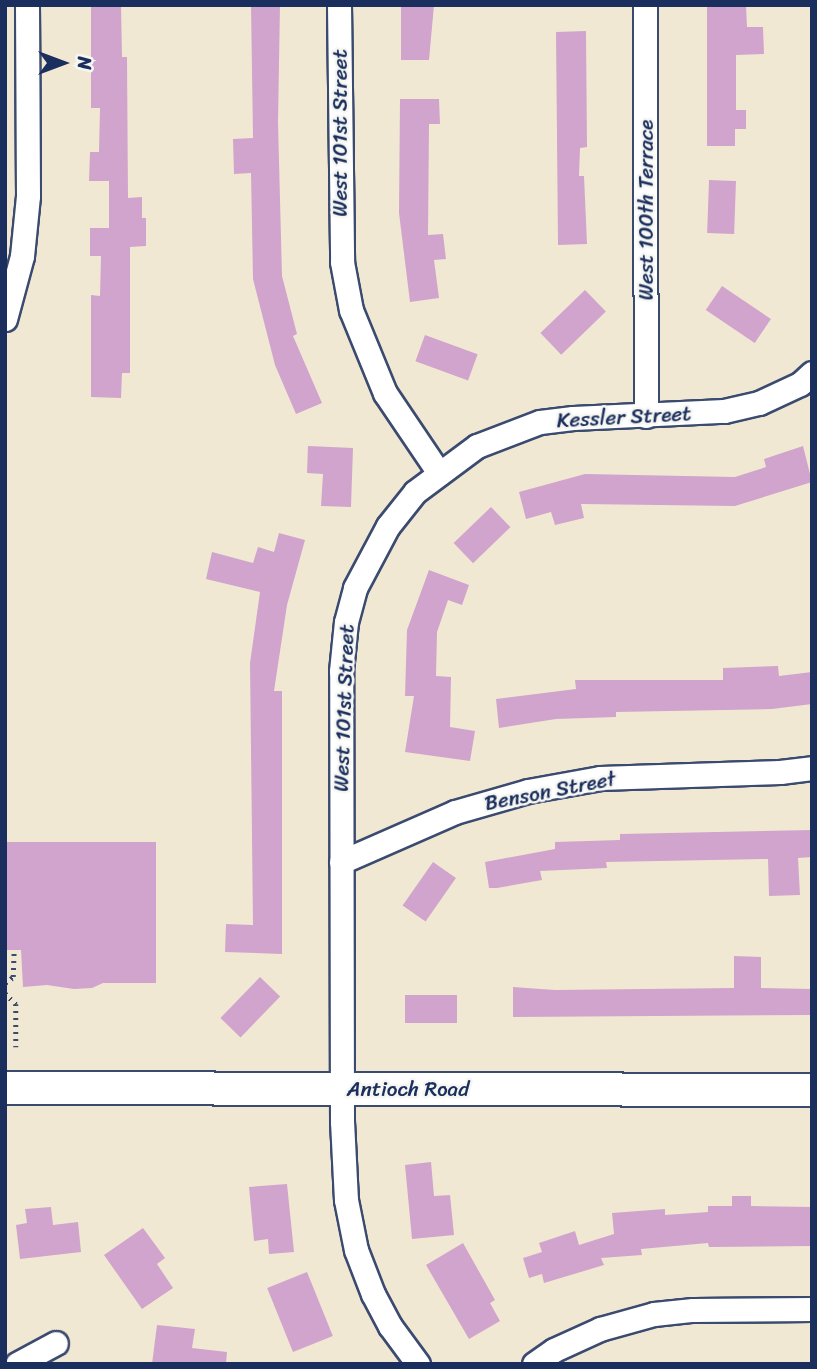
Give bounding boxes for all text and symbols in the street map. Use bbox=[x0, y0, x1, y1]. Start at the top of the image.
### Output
north arrow bbox=[28, 28, 98, 98]
street label: West 101st Street bbox=[327, 49, 353, 217]
text: N bbox=[68, 56, 101, 70]
street label: West 100th Terrace bbox=[633, 119, 659, 301]
street label: Kessler Street bbox=[556, 401, 692, 433]
street label: West 101st Street bbox=[328, 624, 360, 792]
street label: Benson Street bbox=[482, 766, 618, 816]
street label: Antioch Road bbox=[347, 1076, 469, 1102]

